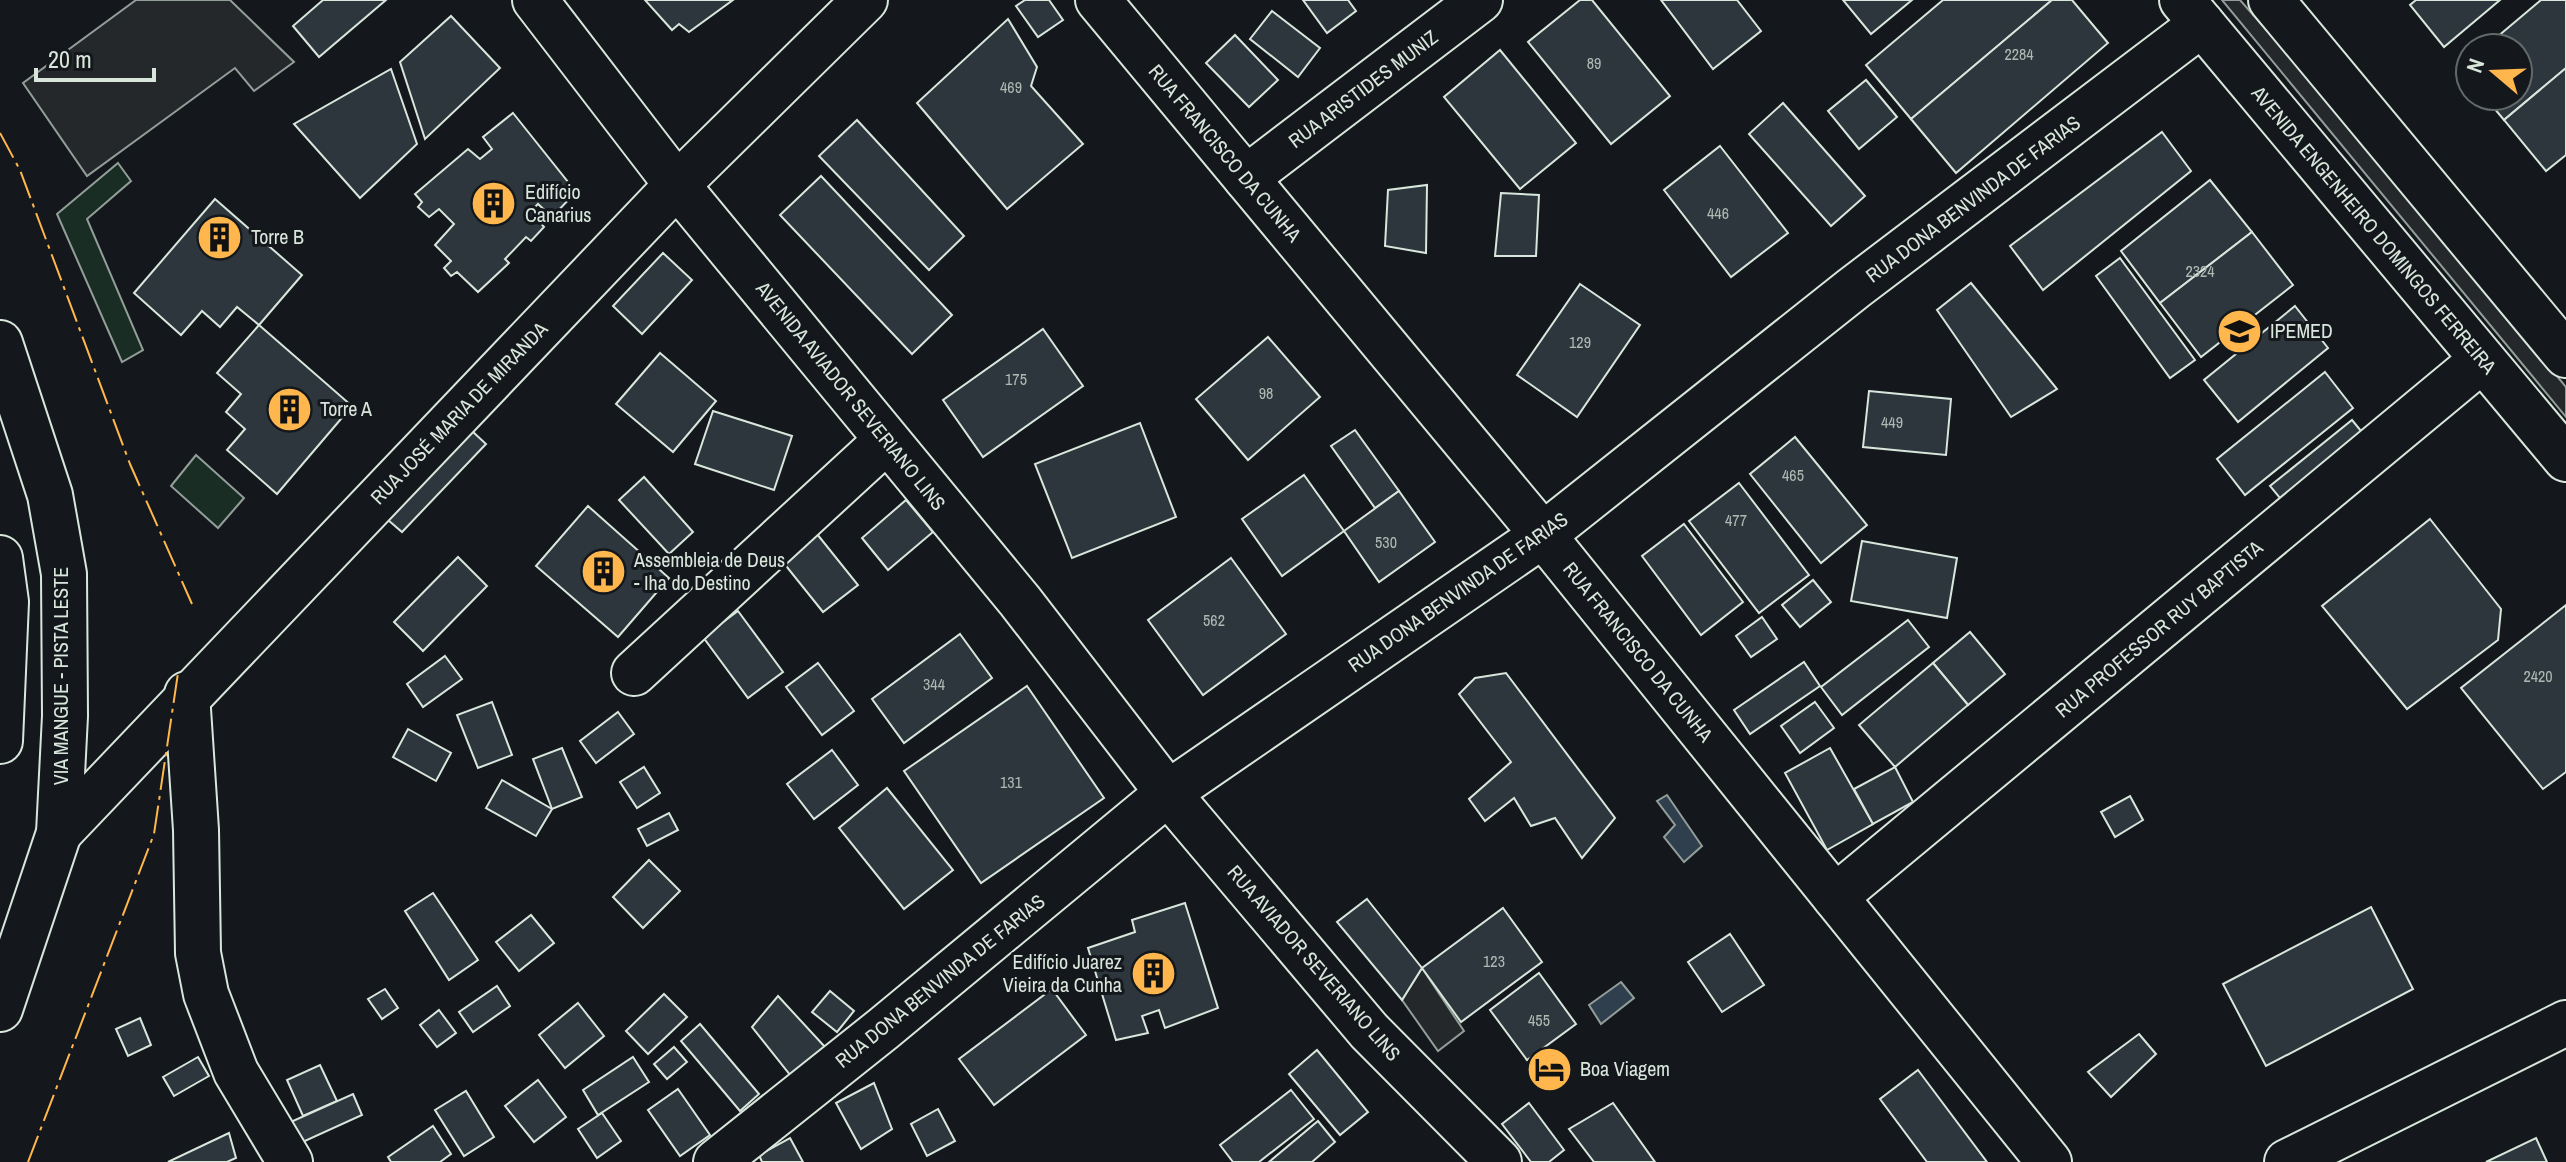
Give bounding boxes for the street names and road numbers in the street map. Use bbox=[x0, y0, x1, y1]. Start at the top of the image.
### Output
street label: RUA ARISTIDES MUNIZ bbox=[1283, 24, 1443, 154]
street label: RUA FRANCISCO DA CUNHA bbox=[1143, 58, 1308, 247]
street label: AVENIDA ENGENHEIRO DOMINGOS FERREIRA bbox=[2245, 79, 2503, 379]
street label: RUA DONA BENVINDA DE FARIAS bbox=[1860, 109, 2086, 288]
street label: AVENIDA AVIADOR SEVERIANO LINS bbox=[750, 275, 952, 516]
street label: RUA JOSÉ MARIA DE MIRANDA bbox=[364, 315, 553, 510]
street label: RUA DONA BENVINDA DE FARIAS bbox=[1342, 505, 1573, 678]
street label: RUA PROFESSOR RUY BAPTISTA bbox=[2049, 534, 2268, 723]
street label: RUA FRANCISCO DA CUNHA bbox=[1557, 556, 1719, 747]
street label: VIA MANGUE - PISTA LESTE bbox=[47, 567, 74, 785]
street label: RUA AVIADOR SEVERIANO LINS bbox=[1222, 859, 1407, 1066]
street label: RUA DONA BENVINDA DE FARIAS bbox=[829, 887, 1050, 1074]

